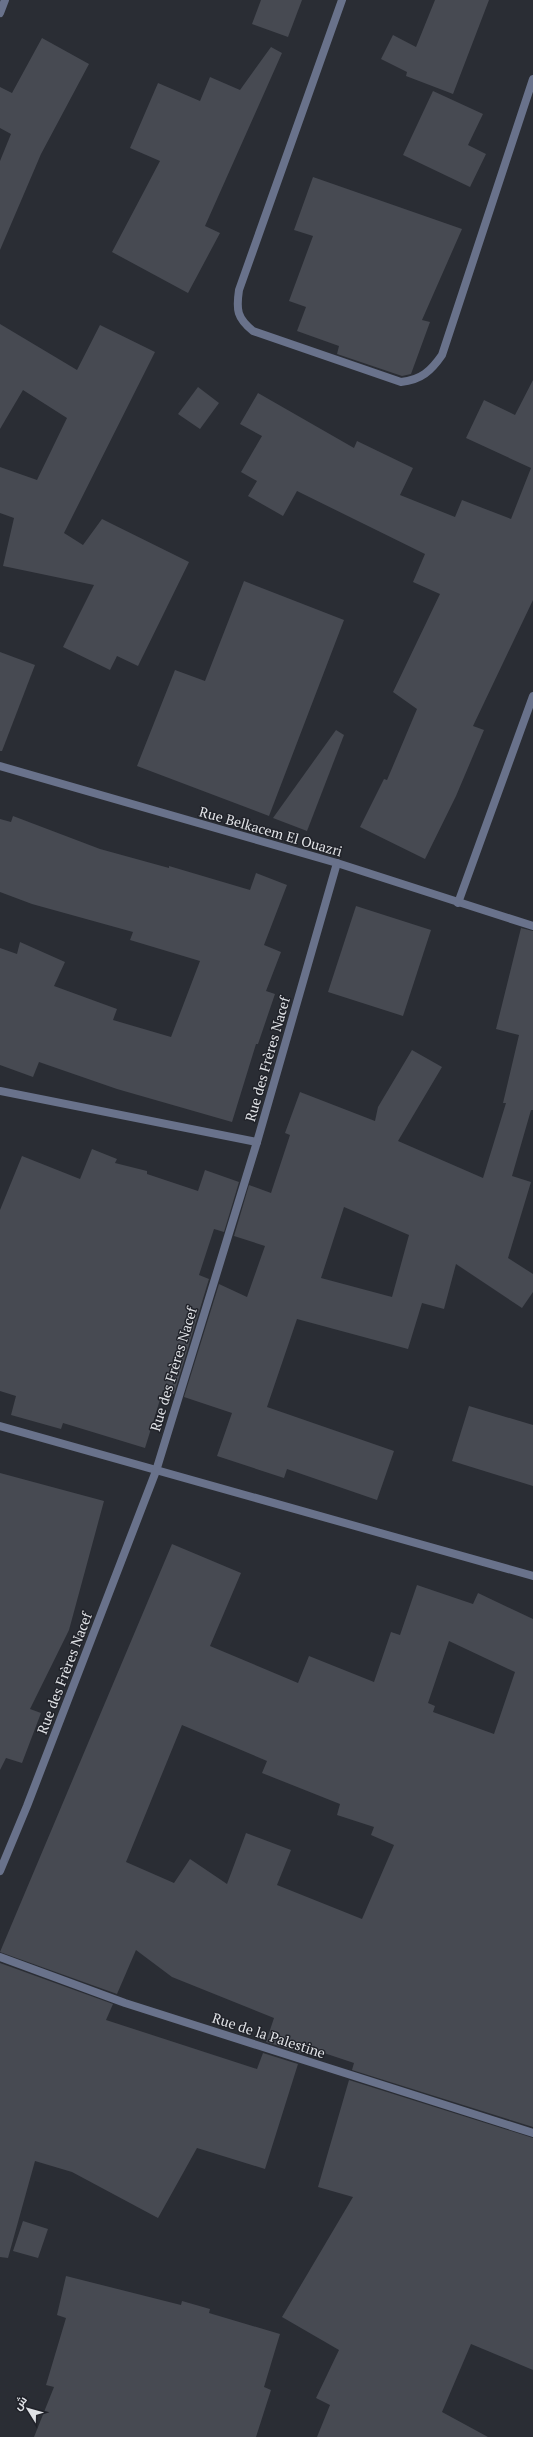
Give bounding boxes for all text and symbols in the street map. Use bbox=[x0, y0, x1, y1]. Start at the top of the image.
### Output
street label: Rue Belkacem El Ouazri bbox=[197, 801, 345, 861]
street label: Rue des Frères Nacef bbox=[240, 993, 294, 1124]
street label: Rue des Frères Nacef bbox=[145, 1303, 201, 1433]
street label: Rue des Frères Nacef bbox=[32, 1608, 96, 1737]
street label: Rue de la Palestine bbox=[210, 2008, 328, 2062]
north arrow bbox=[8, 2389, 48, 2429]
text: ش bbox=[10, 2393, 30, 2413]

